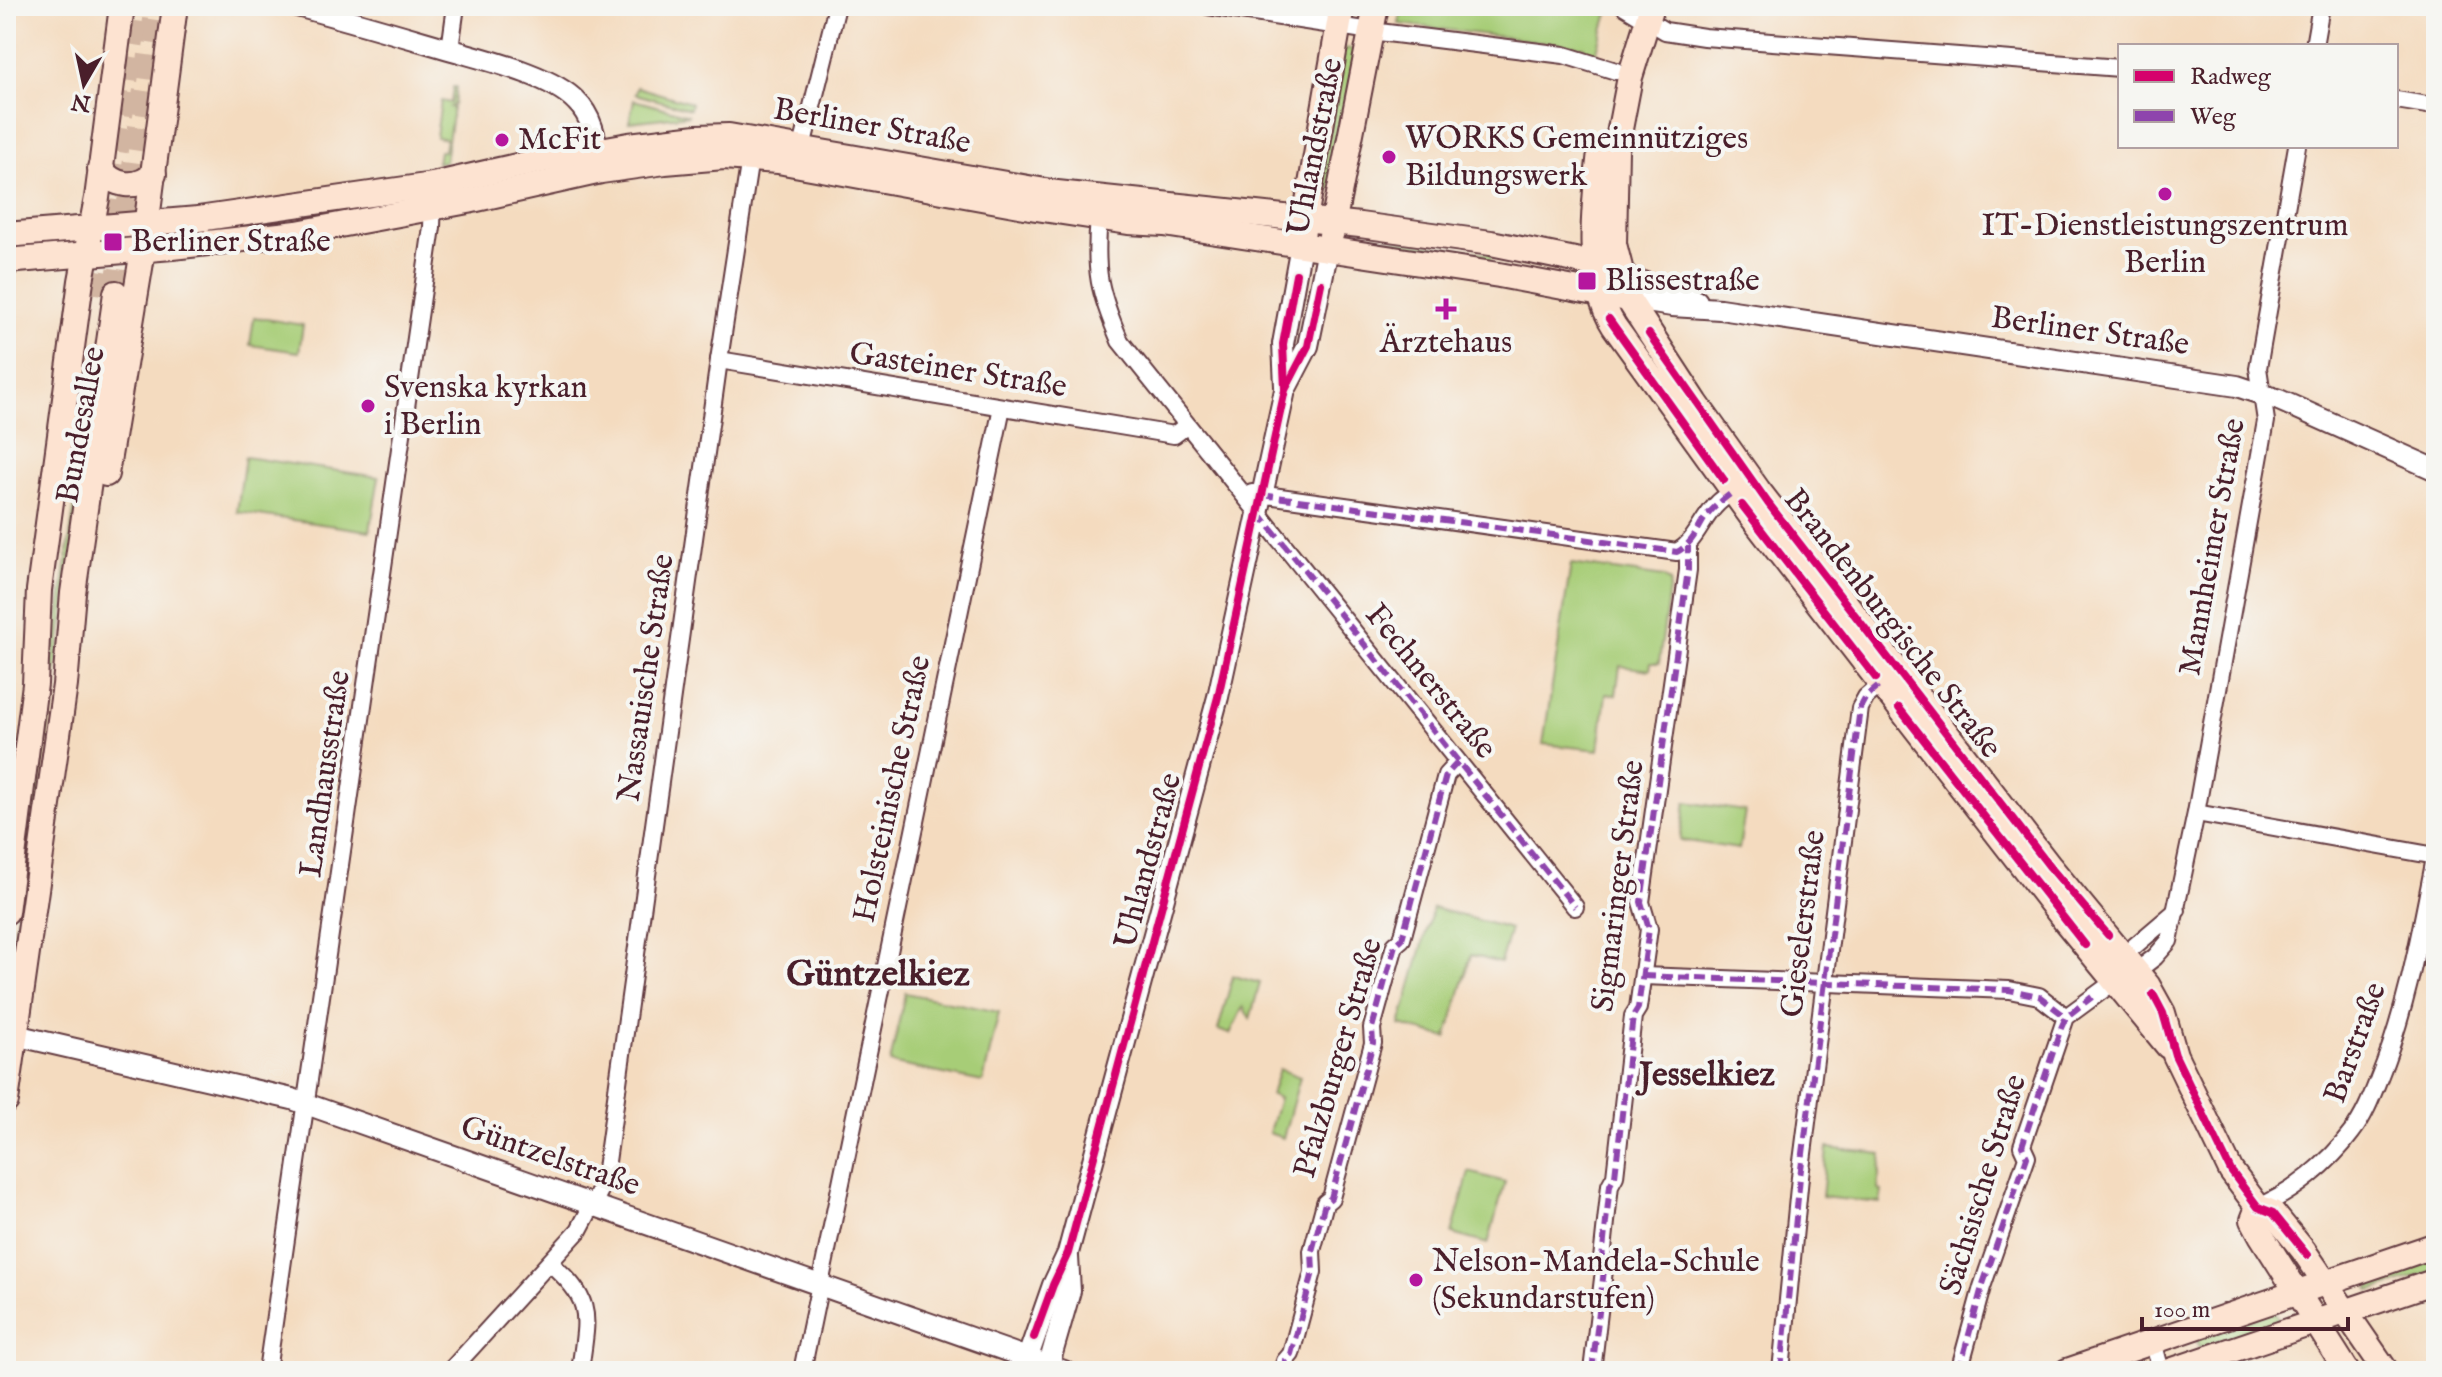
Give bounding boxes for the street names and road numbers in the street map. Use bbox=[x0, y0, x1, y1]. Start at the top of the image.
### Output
street label: Uhlandstraße bbox=[1279, 55, 1353, 239]
street label: Berliner Straße bbox=[770, 89, 974, 165]
street label: Berliner Straße bbox=[1988, 298, 2192, 366]
street label: Gasteiner Straße bbox=[846, 334, 1070, 408]
street label: Bundesallee bbox=[48, 343, 116, 507]
street label: Mannheimer Straße bbox=[2170, 415, 2256, 679]
street label: Brandenburgische Straße bbox=[1774, 481, 2010, 767]
street label: Nassauische Straße bbox=[609, 551, 685, 805]
street label: Fechnerstraße bbox=[1355, 596, 1505, 768]
street label: Holsteinische Straße bbox=[845, 652, 941, 926]
street label: Landhausstraße bbox=[291, 668, 361, 880]
street label: Sigmaringer Straße bbox=[1583, 758, 1655, 1014]
street label: Uhlandstraße bbox=[1106, 769, 1192, 953]
street label: Gieselerstraße bbox=[1772, 828, 1836, 1020]
street label: Pfalzburger Straße bbox=[1285, 933, 1393, 1183]
street label: Barstraße bbox=[2315, 977, 2397, 1109]
street label: Sächsische Straße bbox=[1931, 1070, 2037, 1300]
street label: Güntzelstraße bbox=[455, 1107, 645, 1207]

